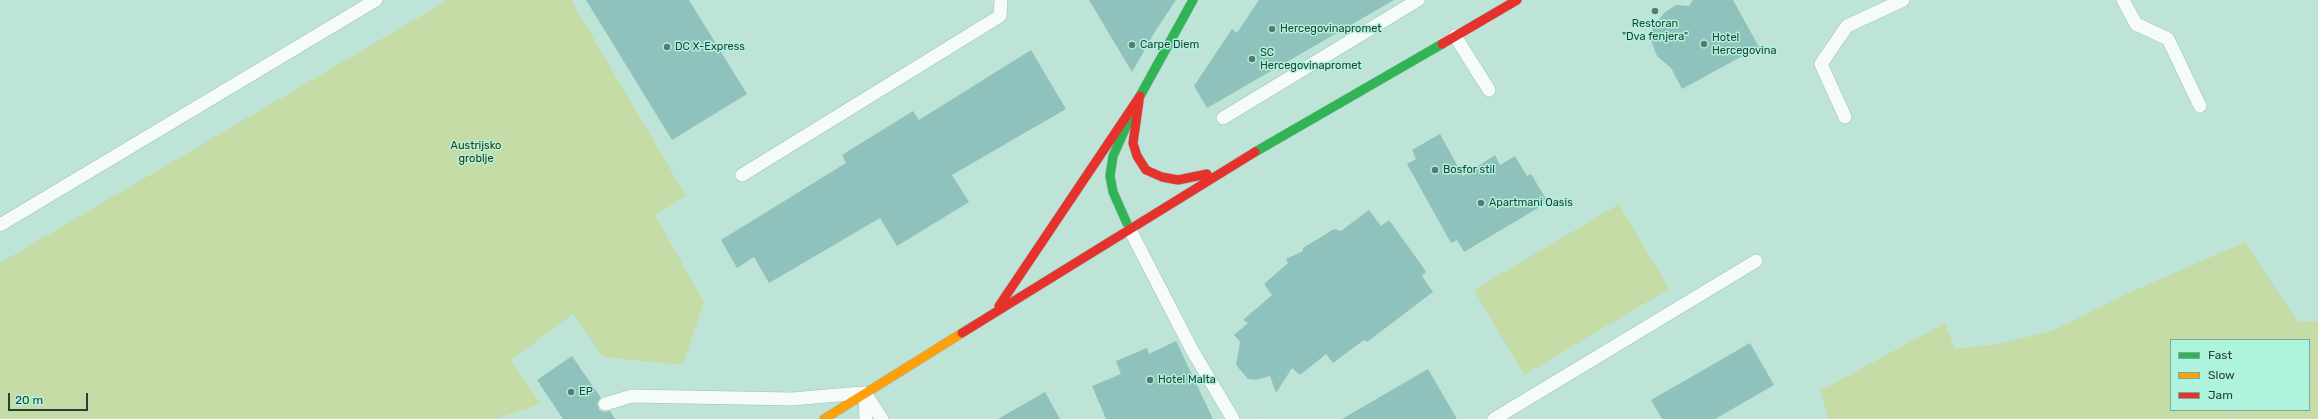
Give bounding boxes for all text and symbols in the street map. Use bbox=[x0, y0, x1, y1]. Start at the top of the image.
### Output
marker: Restoran "Dva fenjera" bbox=[1650, 6, 1660, 16]
place label: Restoran "Dva fenjera" bbox=[1622, 17, 1688, 43]
place label: Hercegovinapromet bbox=[1280, 22, 1382, 36]
marker: Hercegovinapromet bbox=[1267, 24, 1277, 34]
place label: Hotel Hercegovina bbox=[1712, 31, 1776, 57]
place label: Carpe Diem bbox=[1140, 38, 1199, 52]
marker: Hotel Hercegovina bbox=[1699, 39, 1709, 49]
place label: DC X-Express bbox=[675, 40, 745, 54]
marker: Carpe Diem bbox=[1127, 40, 1137, 50]
marker: DC X-Express bbox=[662, 42, 672, 52]
place label: SC Hercegovinapromet bbox=[1260, 46, 1362, 72]
marker: SC Hercegovinapromet bbox=[1247, 54, 1257, 64]
park label: Austrijsko groblje bbox=[451, 139, 501, 165]
place label: Bosfor stil bbox=[1443, 163, 1495, 177]
marker: Bosfor stil bbox=[1430, 165, 1440, 175]
place label: Apartmani Oasis bbox=[1489, 196, 1573, 210]
marker: Apartmani Oasis bbox=[1476, 198, 1486, 208]
legend bbox=[2170, 339, 2310, 411]
text: Fast bbox=[2208, 348, 2232, 362]
text: Slow bbox=[2208, 368, 2235, 382]
place label: Hotel Malta bbox=[1158, 373, 1216, 387]
marker: Hotel Malta bbox=[1145, 375, 1155, 385]
scale bar bbox=[10, 385, 90, 411]
place label: EP bbox=[579, 385, 593, 399]
marker: EP bbox=[566, 387, 576, 397]
text: Jam bbox=[2208, 388, 2233, 402]
text: 20 m bbox=[15, 393, 43, 407]

